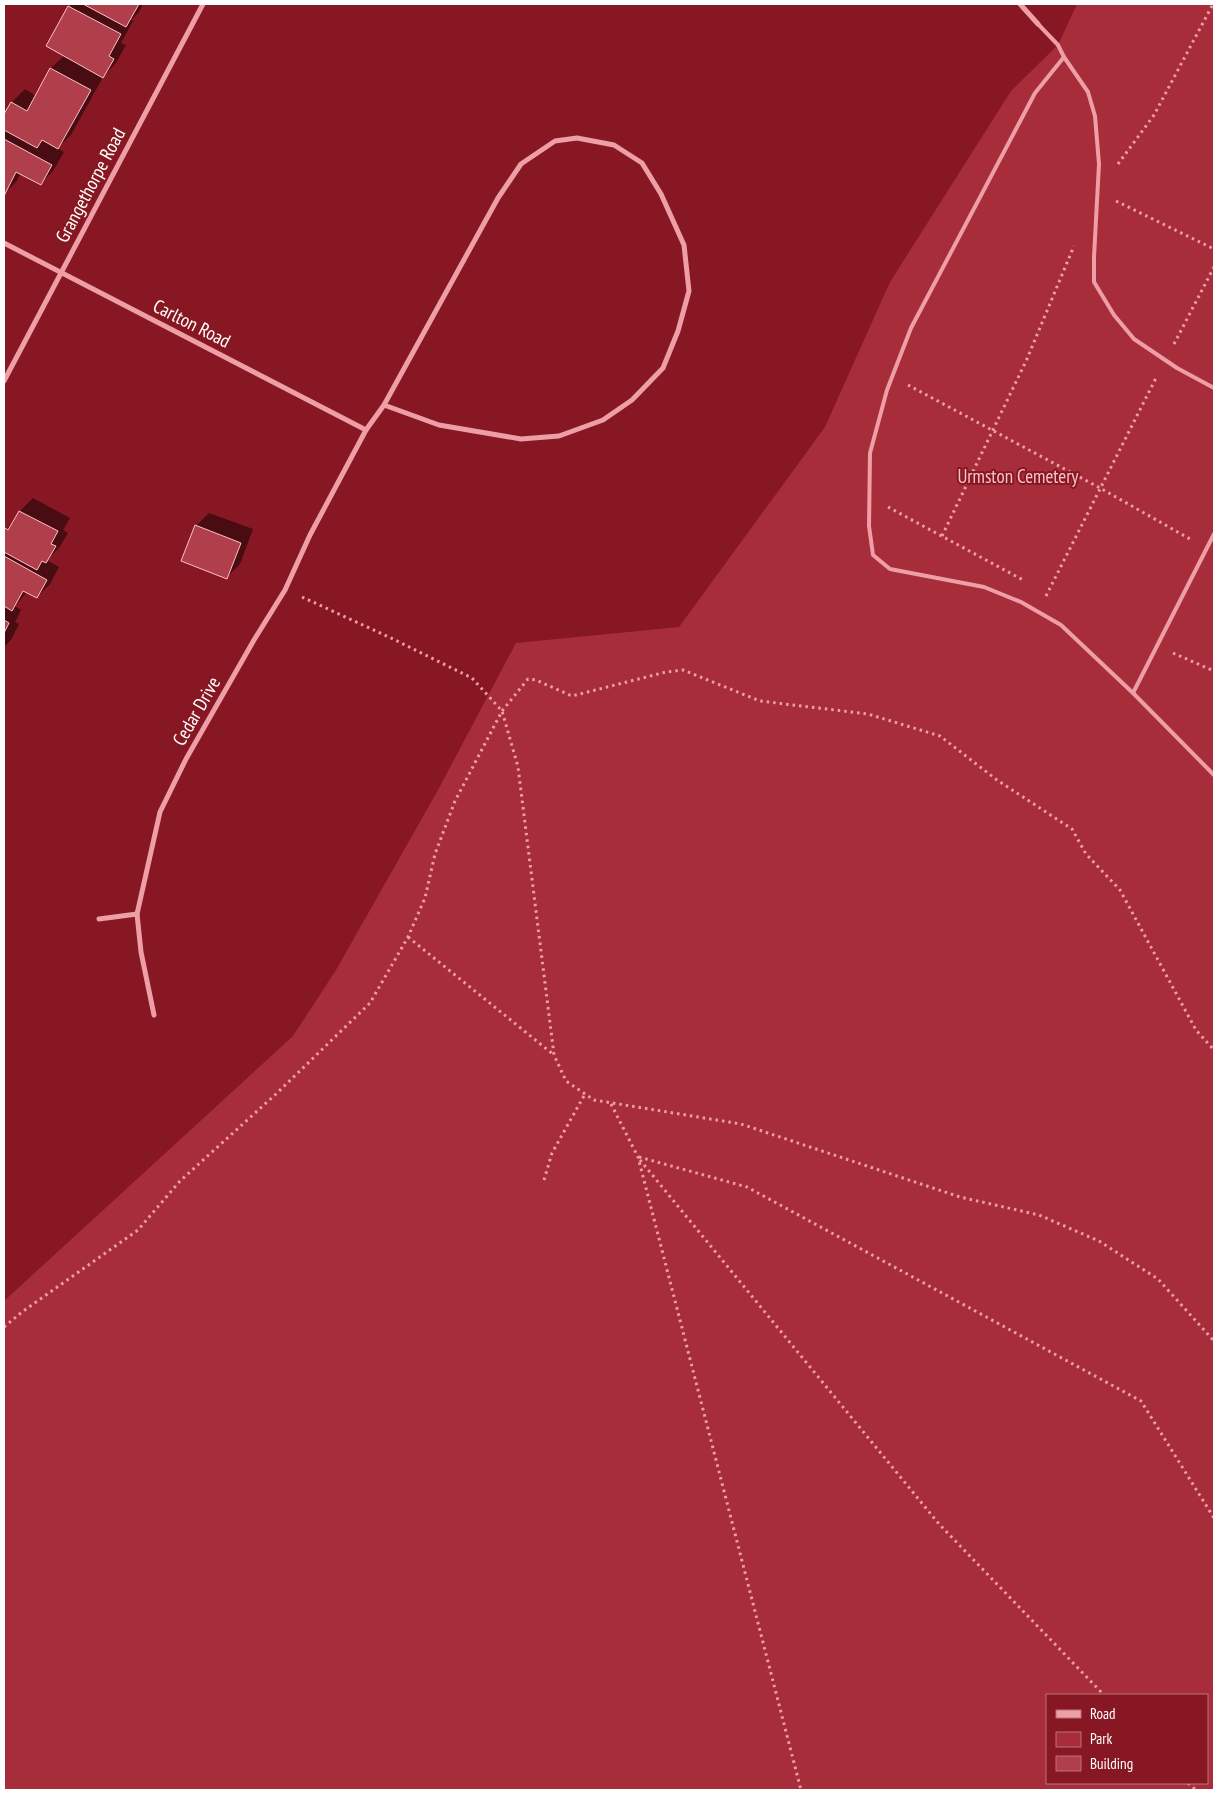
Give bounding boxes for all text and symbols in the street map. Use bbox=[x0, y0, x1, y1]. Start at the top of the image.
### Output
street label: Grangethorpe Road bbox=[50, 124, 130, 246]
street label: Carlton Road bbox=[149, 293, 235, 353]
park label: Urmston Cemetery bbox=[957, 464, 1079, 488]
street label: Cedar Drive bbox=[167, 672, 225, 750]
legend bbox=[1046, 1694, 1208, 1784]
text: Road bbox=[1090, 1704, 1116, 1723]
text: Park bbox=[1090, 1729, 1112, 1748]
text: Building bbox=[1090, 1754, 1133, 1773]

